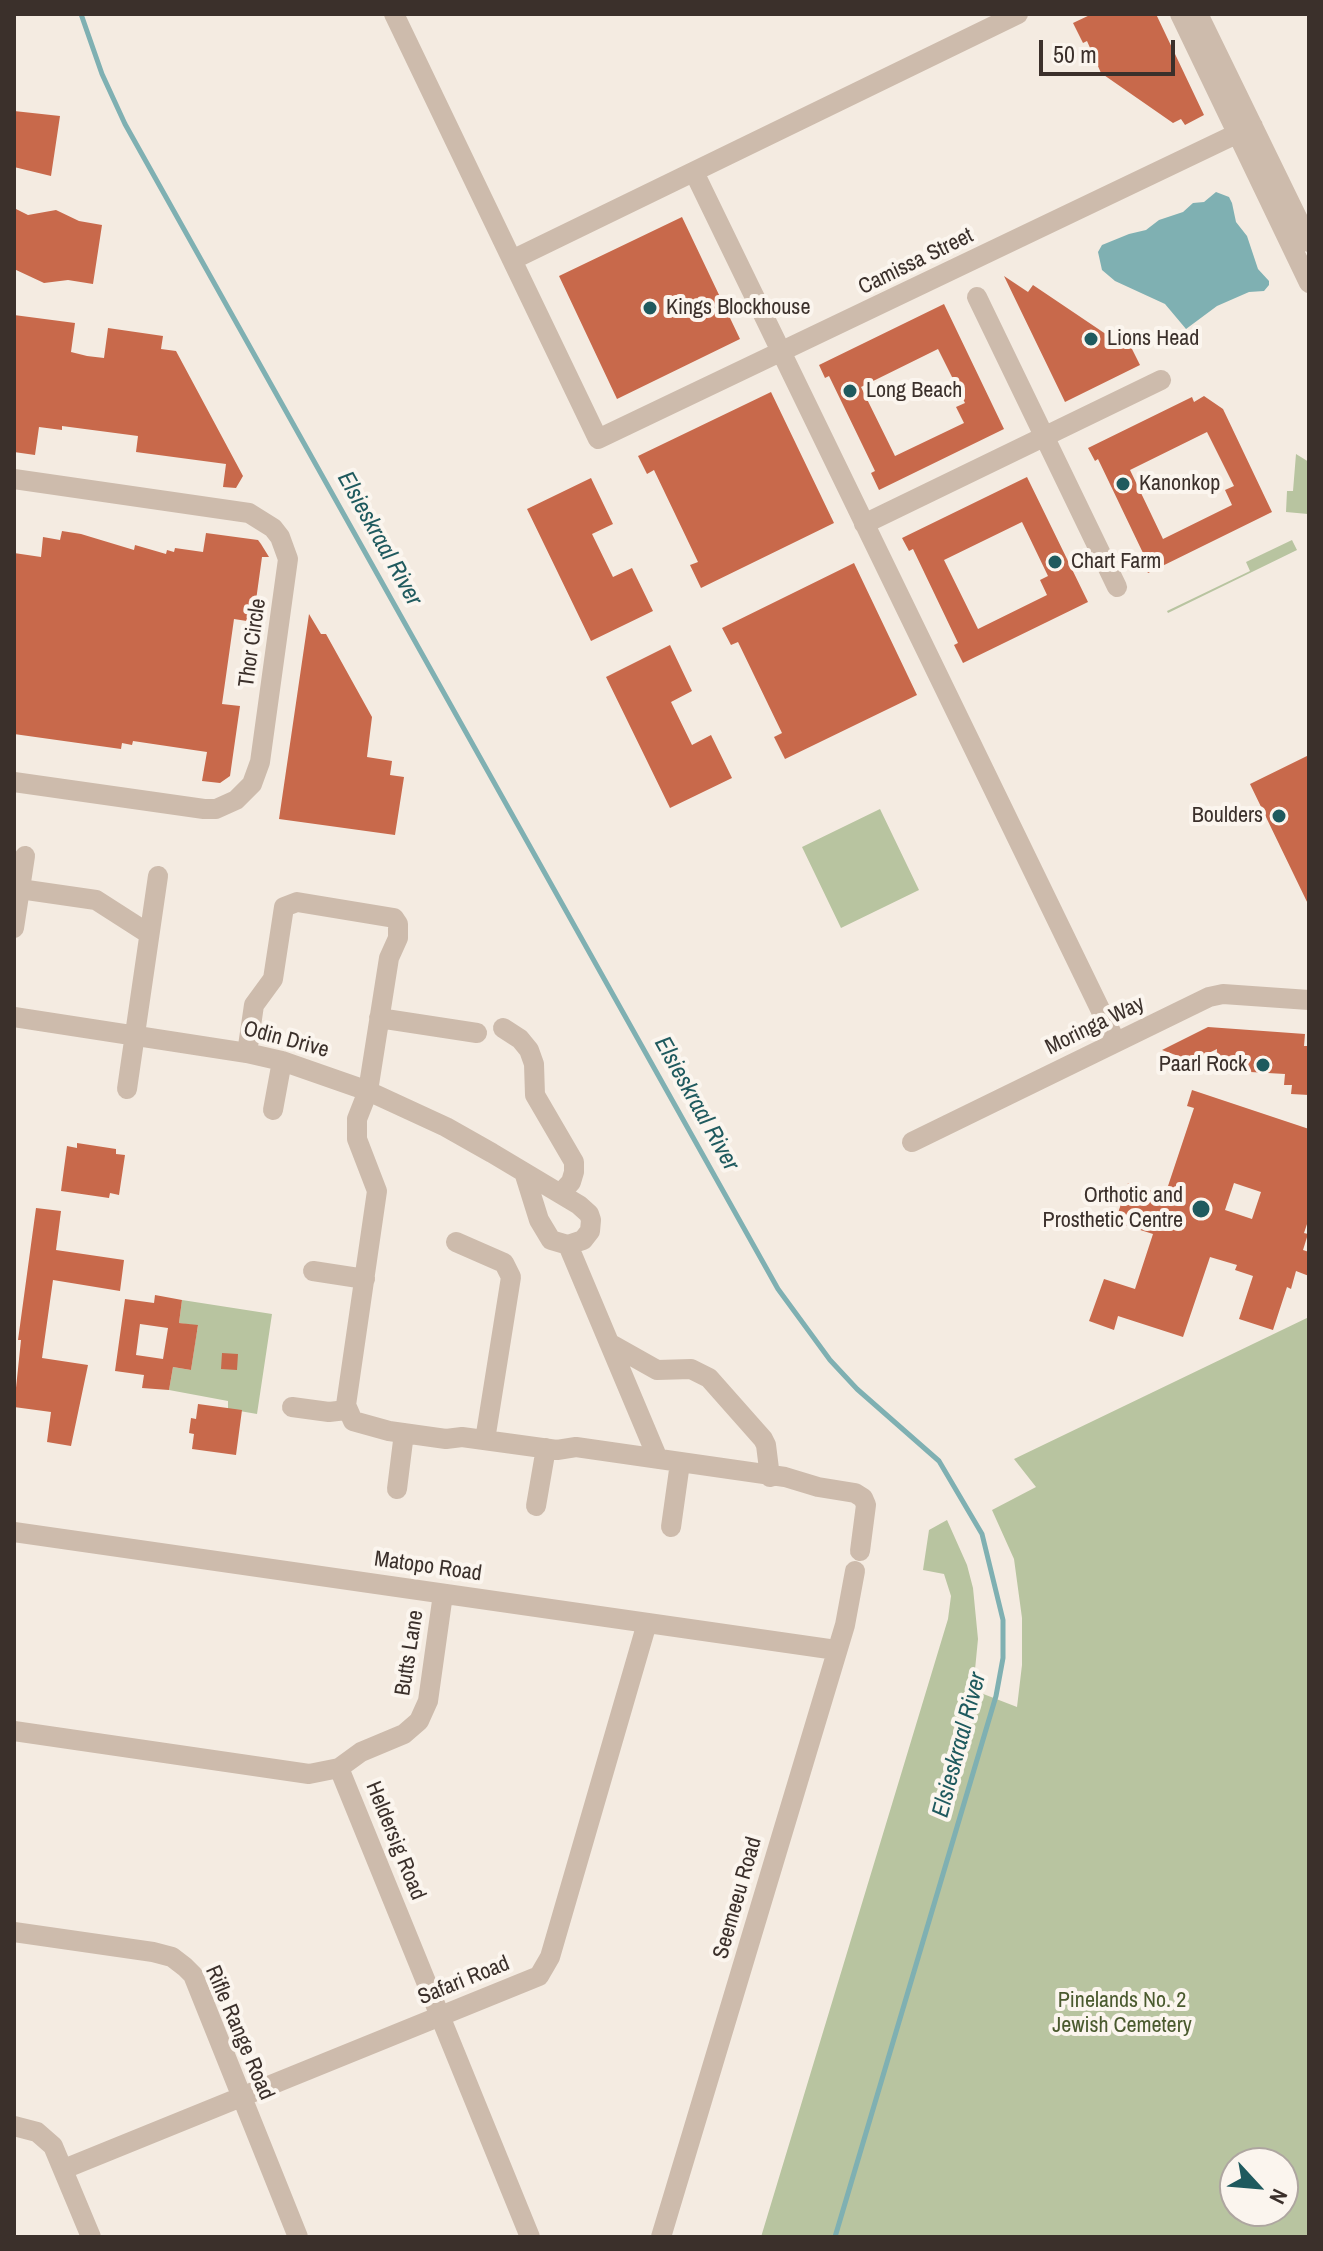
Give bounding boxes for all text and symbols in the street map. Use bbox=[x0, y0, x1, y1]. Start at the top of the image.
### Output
scale bar bbox=[1043, 24, 1179, 74]
text: 50 m bbox=[1053, 38, 1097, 70]
street label: Camissa Street bbox=[854, 223, 978, 301]
place label: Kings Blockhouse bbox=[666, 295, 810, 321]
marker: Kings Blockhouse bbox=[641, 299, 659, 317]
place label: Lions Head bbox=[1107, 326, 1199, 352]
marker: Lions Head bbox=[1082, 330, 1100, 348]
place label: Long Beach bbox=[866, 378, 962, 404]
marker: Long Beach bbox=[841, 382, 859, 400]
water label: Elsieskraal River bbox=[330, 467, 428, 611]
place label: Kanonkop bbox=[1139, 471, 1220, 497]
marker: Kanonkop bbox=[1114, 475, 1132, 493]
place label: Chart Farm bbox=[1071, 549, 1161, 575]
marker: Chart Farm bbox=[1046, 553, 1064, 571]
street label: Thor Circle bbox=[234, 597, 272, 689]
place label: Boulders bbox=[1192, 803, 1263, 829]
marker: Boulders bbox=[1270, 807, 1288, 825]
street label: Moringa Way bbox=[1041, 991, 1149, 1061]
street label: Odin Drive bbox=[240, 1016, 332, 1064]
water label: Elsieskraal River bbox=[647, 1032, 745, 1176]
place label: Paarl Rock bbox=[1159, 1052, 1247, 1078]
marker: Paarl Rock bbox=[1254, 1056, 1272, 1074]
place label: Orthotic and Prosthetic Centre bbox=[1043, 1183, 1183, 1234]
marker: Orthotic and Prosthetic Centre bbox=[1190, 1198, 1212, 1220]
street label: Matopo Road bbox=[373, 1546, 483, 1588]
street label: Butts Lane bbox=[390, 1608, 430, 1698]
water label: Elsieskraal River bbox=[927, 1669, 993, 1821]
street label: Heldersig Road bbox=[359, 1778, 431, 1904]
street label: Seemeeu Road bbox=[708, 1834, 768, 1962]
street label: Safari Road bbox=[414, 1951, 514, 2011]
street label: Rifle Range Road bbox=[199, 1962, 279, 2104]
park label: Pinelands No. 2 Jewish Cemetery bbox=[1052, 1988, 1192, 2040]
north arrow bbox=[1219, 2147, 1299, 2227]
text: N bbox=[1262, 2184, 1295, 2209]

